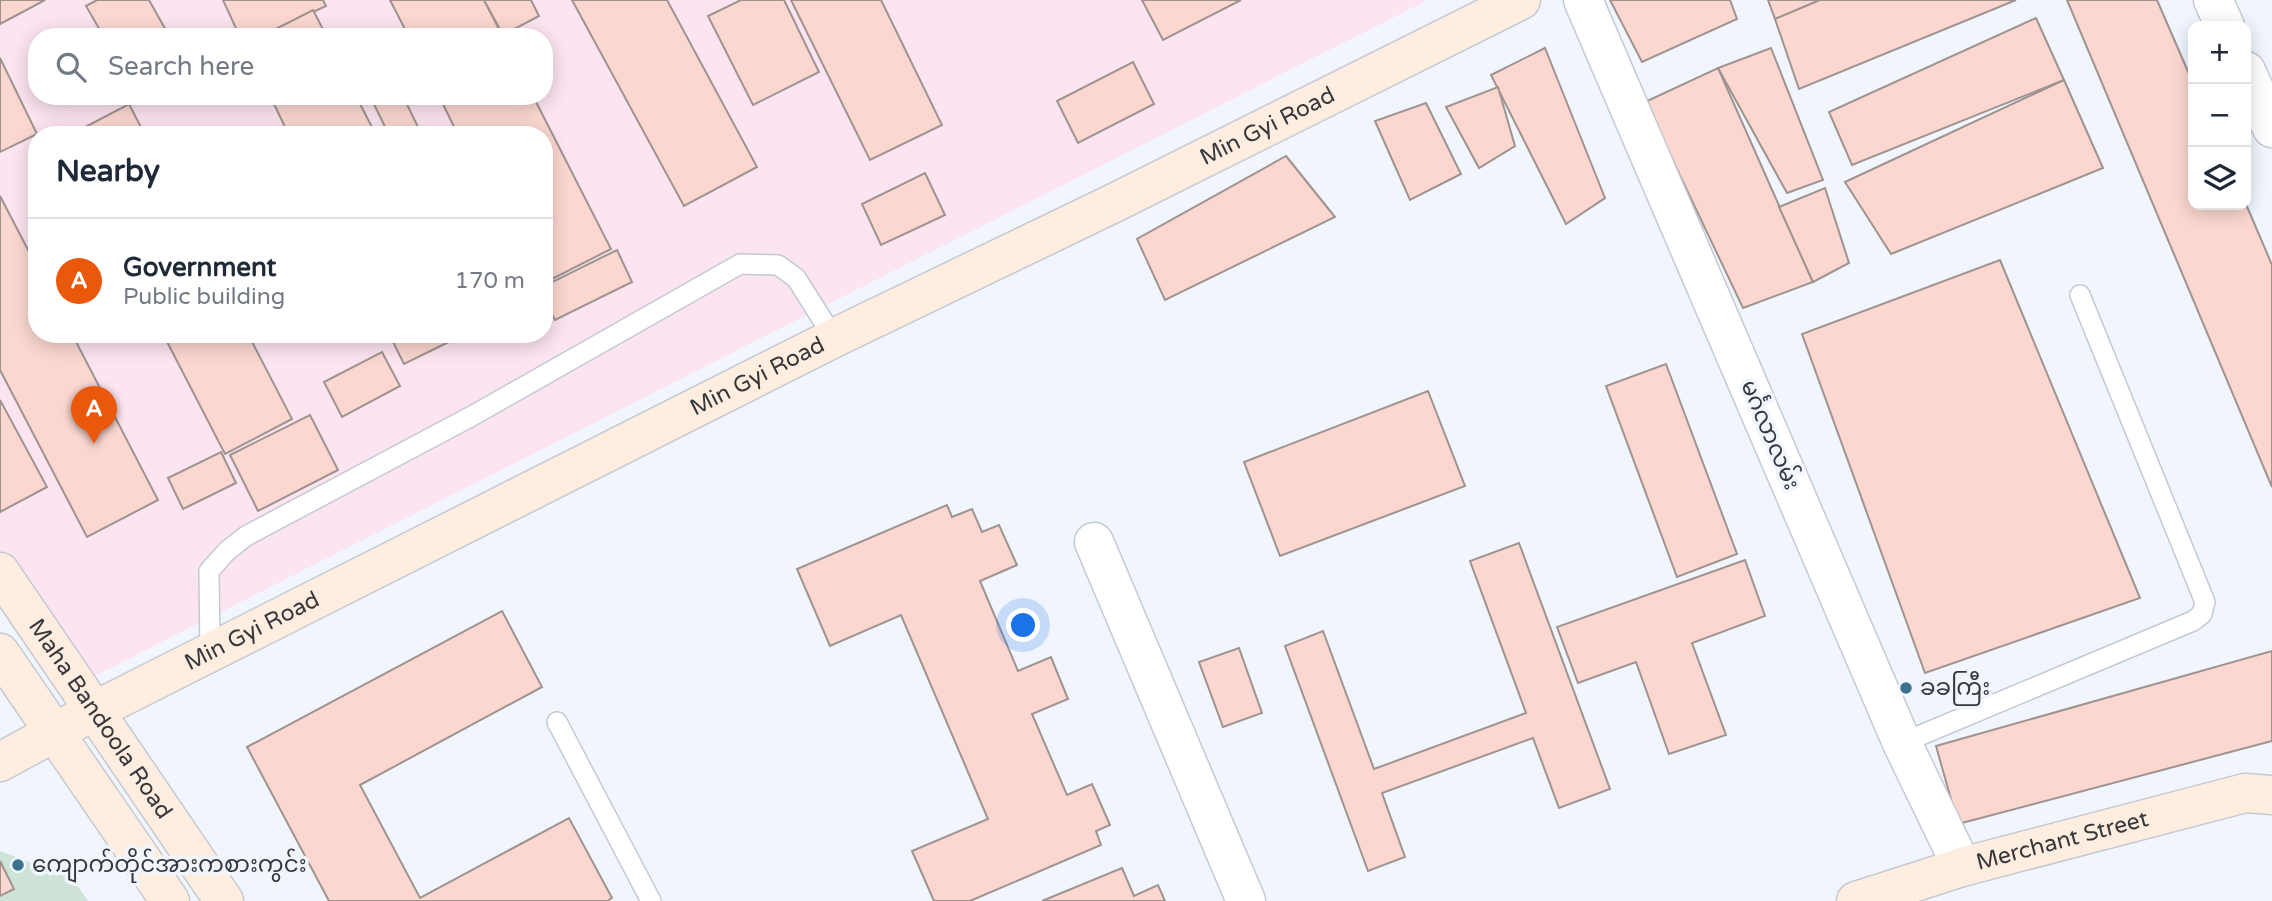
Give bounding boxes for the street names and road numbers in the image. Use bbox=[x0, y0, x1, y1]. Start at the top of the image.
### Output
street label: Min Gyi Road bbox=[1195, 81, 1340, 172]
street label: Min Gyi Road bbox=[686, 331, 829, 422]
street label: မင်္ဂလာလမ်း bbox=[1734, 375, 1808, 494]
street label: Min Gyi Road bbox=[180, 586, 324, 677]
street label: Maha Bandoola Road bbox=[22, 614, 178, 825]
street label: Merchant Street bbox=[1973, 805, 2152, 877]

